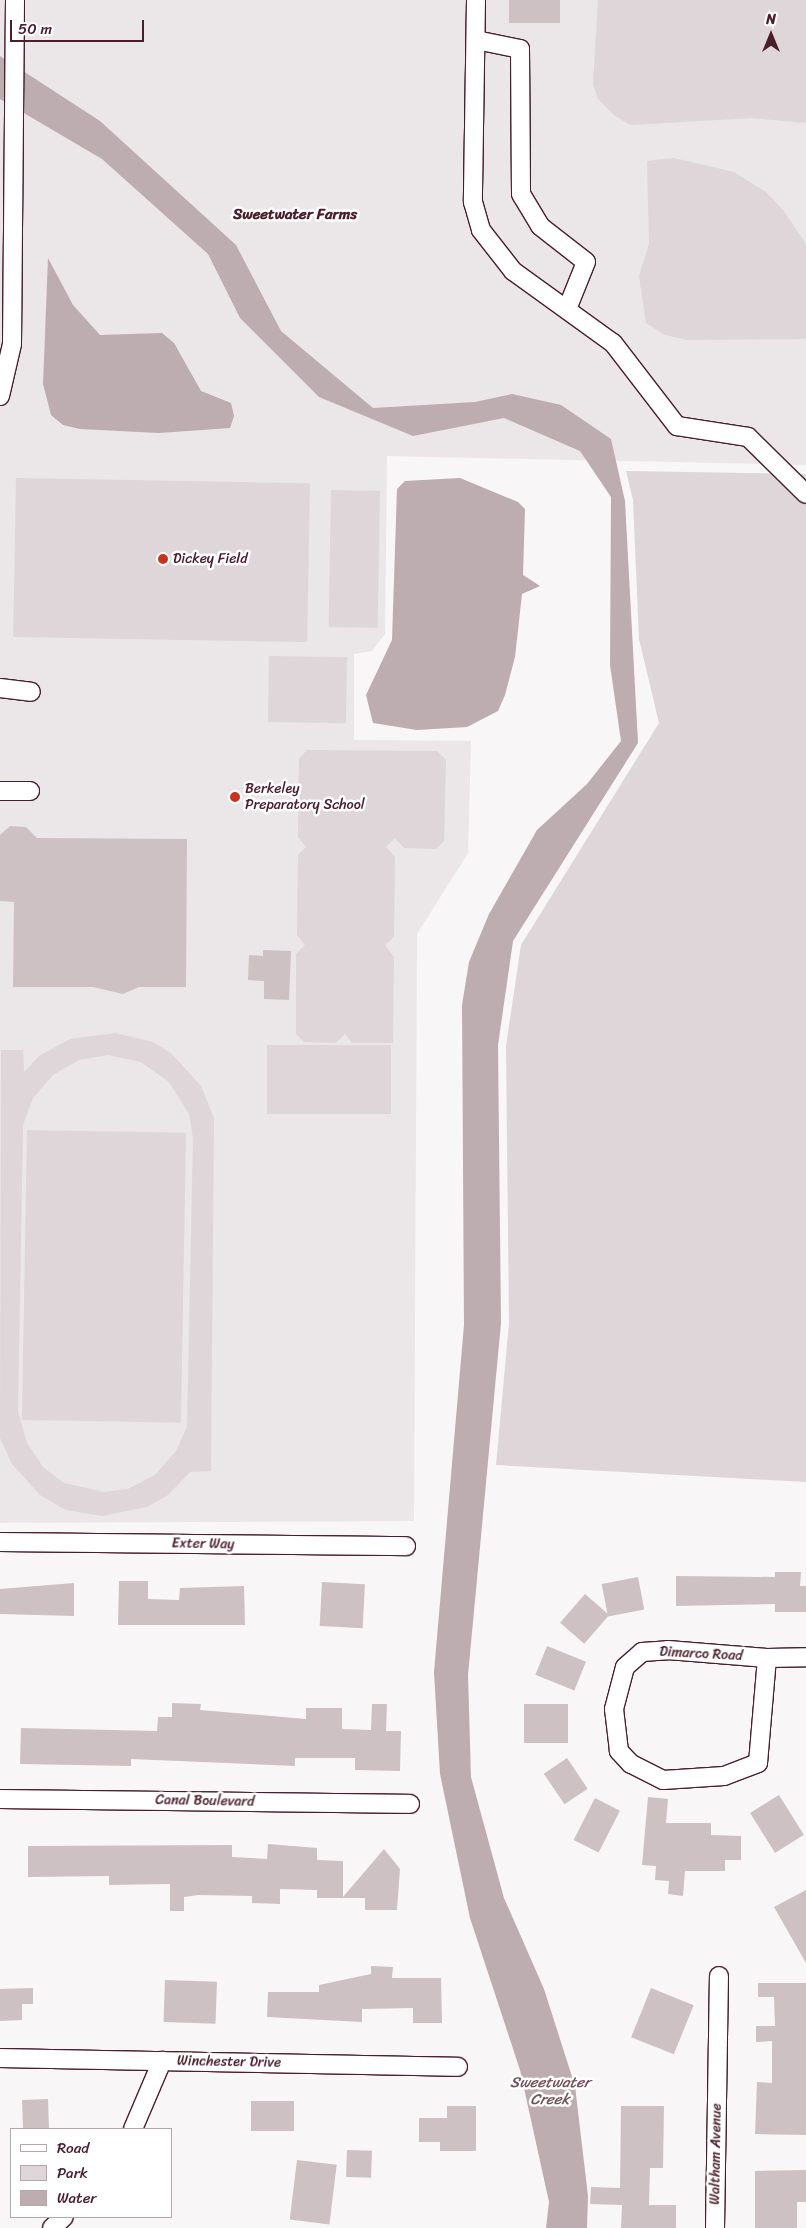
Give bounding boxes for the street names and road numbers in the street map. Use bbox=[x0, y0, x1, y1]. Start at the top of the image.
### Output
street label: Exter Way bbox=[172, 1535, 234, 1553]
street label: Dimarco Road bbox=[659, 1643, 743, 1665]
street label: Canal Boulevard bbox=[155, 1792, 255, 1810]
street label: Winchester Drive bbox=[177, 2053, 281, 2071]
street label: Waltham Avenue bbox=[707, 2103, 725, 2205]

